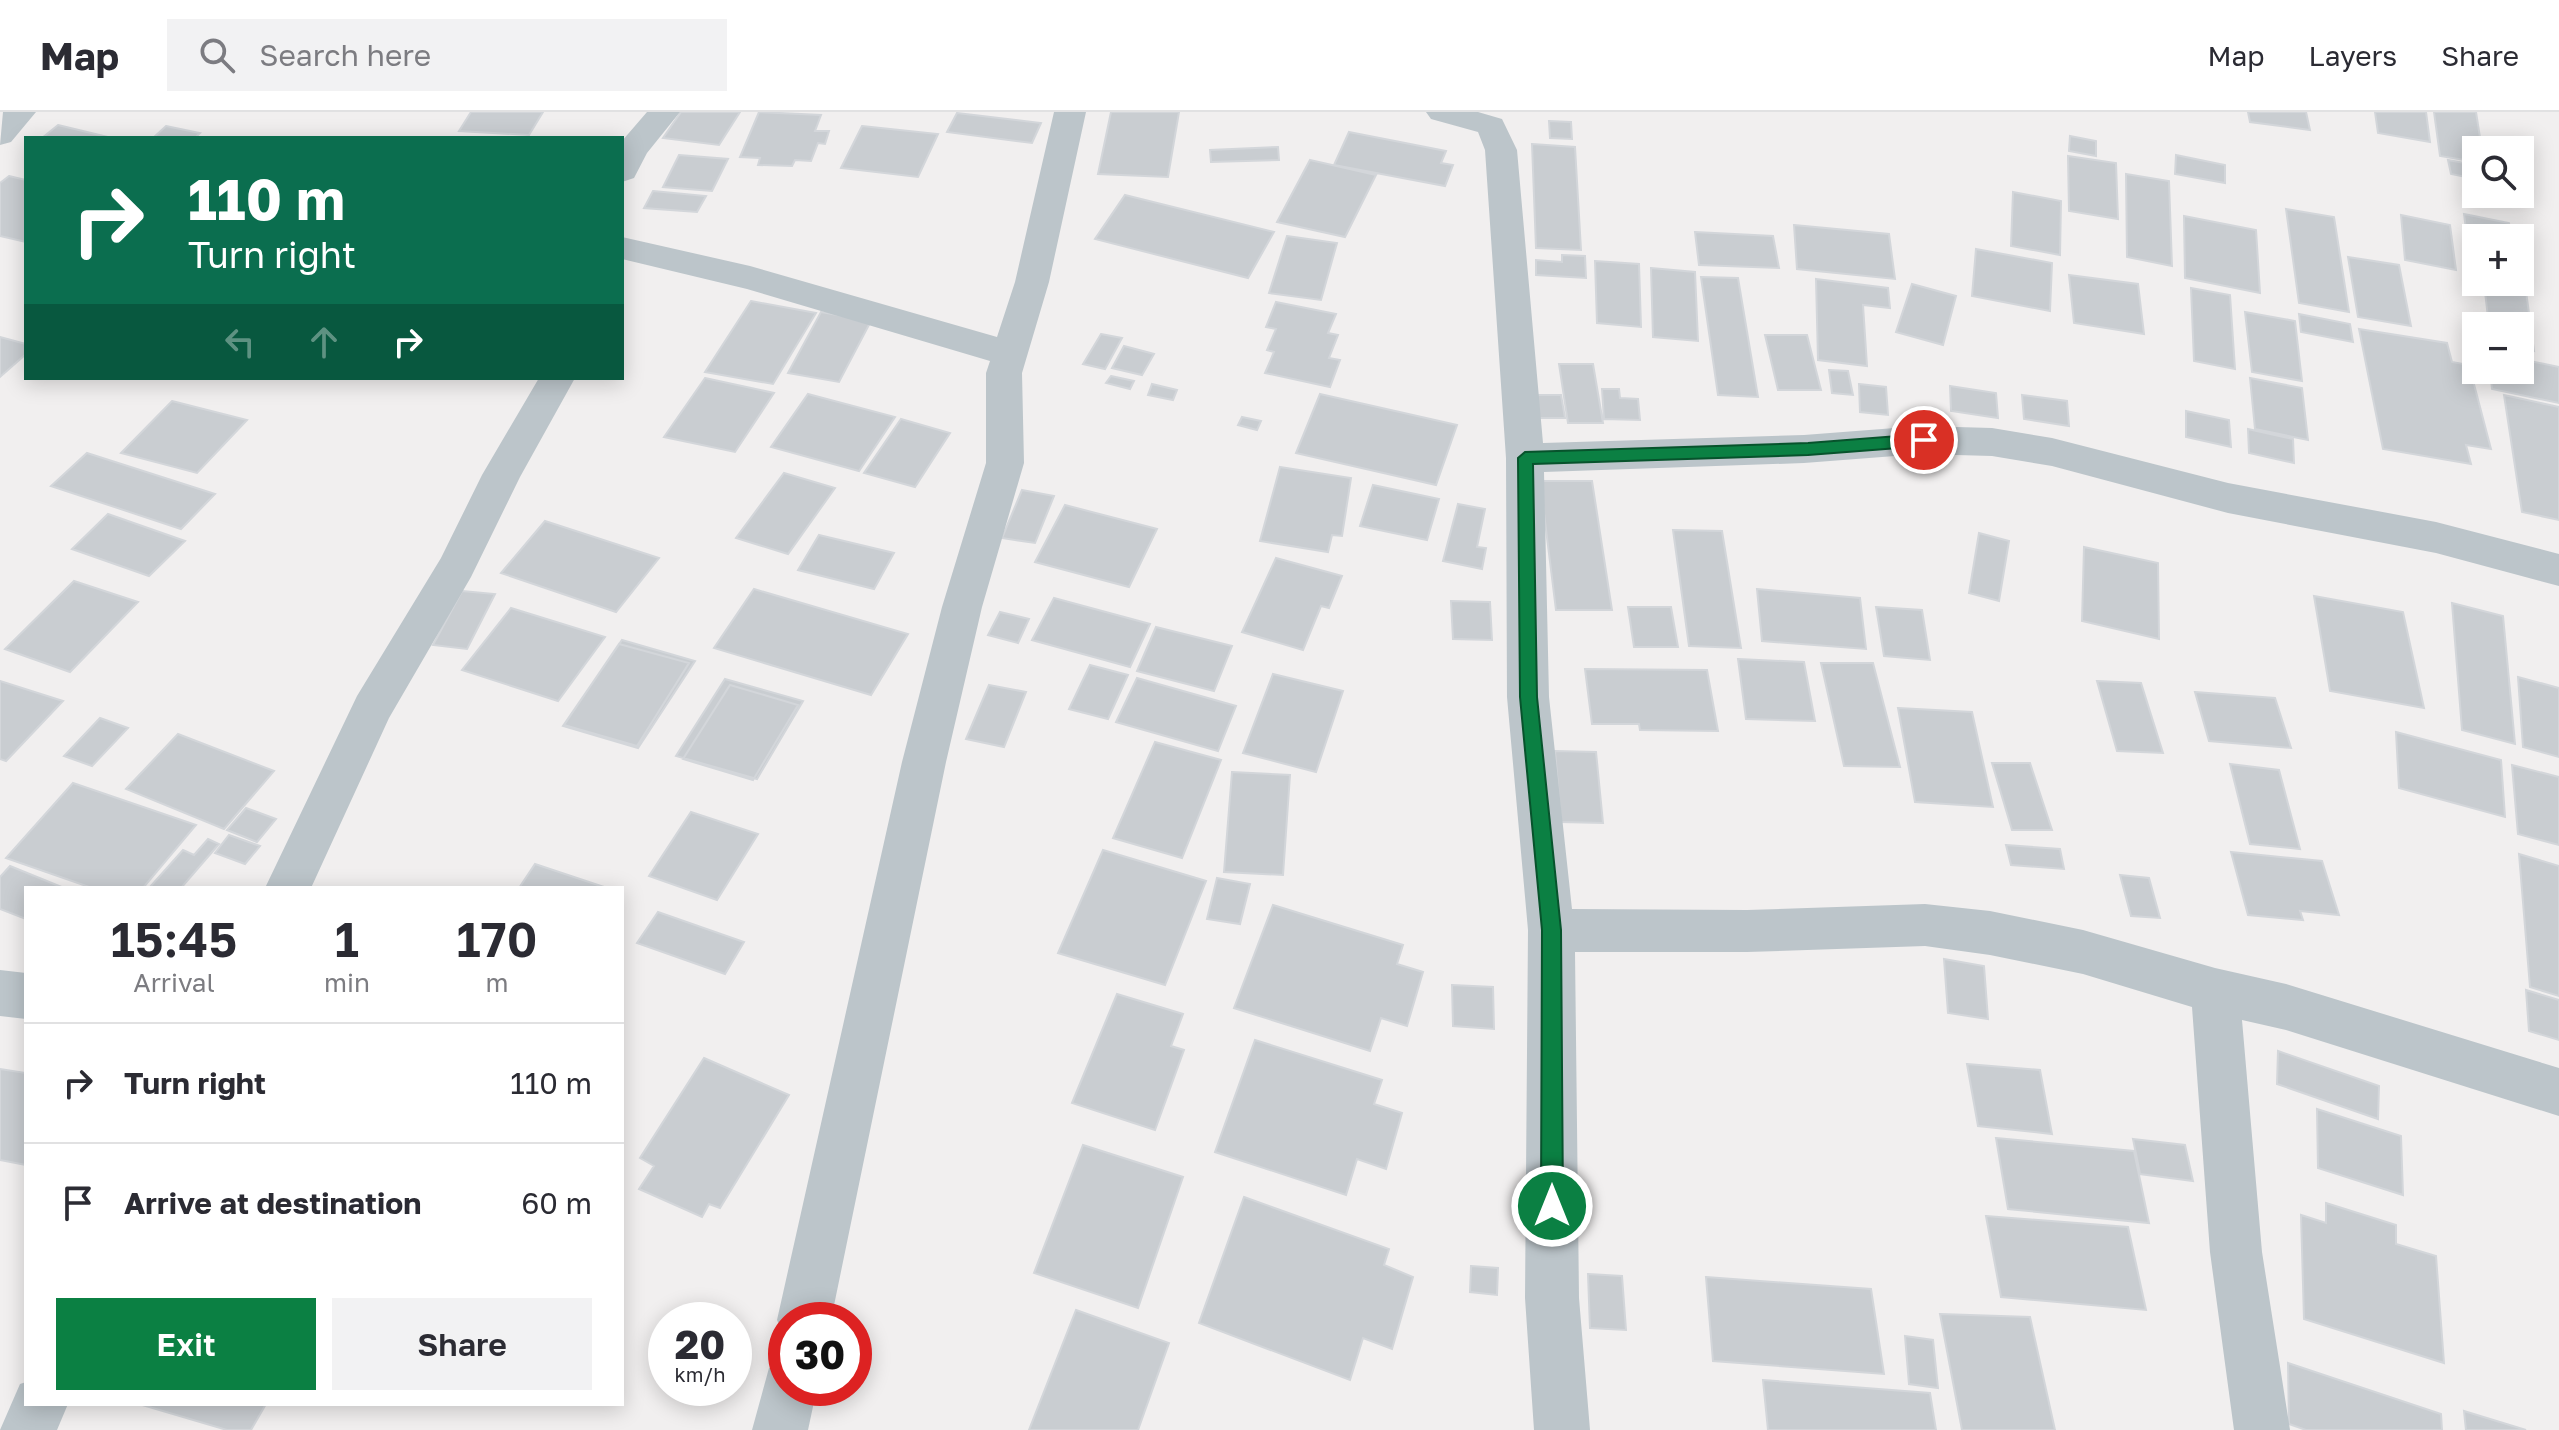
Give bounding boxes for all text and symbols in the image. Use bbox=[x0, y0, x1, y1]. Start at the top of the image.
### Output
search box bbox=[167, 19, 727, 91]
text: Map bbox=[40, 33, 119, 78]
icon: search bbox=[195, 33, 239, 77]
text: Search here bbox=[259, 37, 431, 73]
text: Map bbox=[2207, 39, 2265, 72]
text: Layers bbox=[2309, 39, 2397, 72]
text: Share bbox=[2441, 39, 2519, 72]
map controls bbox=[2462, 136, 2534, 384]
button: search bbox=[2462, 136, 2534, 208]
text: 110 m bbox=[188, 165, 345, 232]
icon: right bbox=[56, 168, 160, 272]
button: + bbox=[2462, 224, 2534, 296]
text: Turn right bbox=[188, 233, 356, 276]
button: − bbox=[2462, 312, 2534, 384]
icon: left bbox=[218, 320, 262, 364]
icon: ahead bbox=[302, 320, 346, 364]
icon: right bbox=[386, 320, 430, 364]
pin bbox=[1890, 406, 1958, 474]
icon: arrive bbox=[1902, 418, 1946, 462]
text: 15:45 bbox=[111, 910, 237, 968]
text: 1 bbox=[335, 910, 359, 968]
text: 170 bbox=[457, 910, 537, 968]
text: Arrival bbox=[133, 967, 215, 998]
text: min bbox=[324, 967, 370, 998]
text: m bbox=[485, 967, 508, 998]
icon: right bbox=[56, 1061, 100, 1105]
text: Turn right bbox=[124, 1065, 266, 1101]
text: 110 m bbox=[510, 1065, 592, 1101]
position arrow bbox=[1510, 1164, 1594, 1248]
icon: arrive bbox=[56, 1181, 100, 1225]
text: Arrive at destination bbox=[124, 1185, 421, 1221]
text: 60 m bbox=[521, 1185, 592, 1221]
button: Exit bbox=[56, 1298, 316, 1390]
button: Share bbox=[332, 1298, 592, 1390]
speed limit sign: 30 bbox=[768, 1302, 872, 1406]
text: 20 bbox=[675, 1320, 725, 1368]
text: km/h bbox=[675, 1362, 725, 1386]

